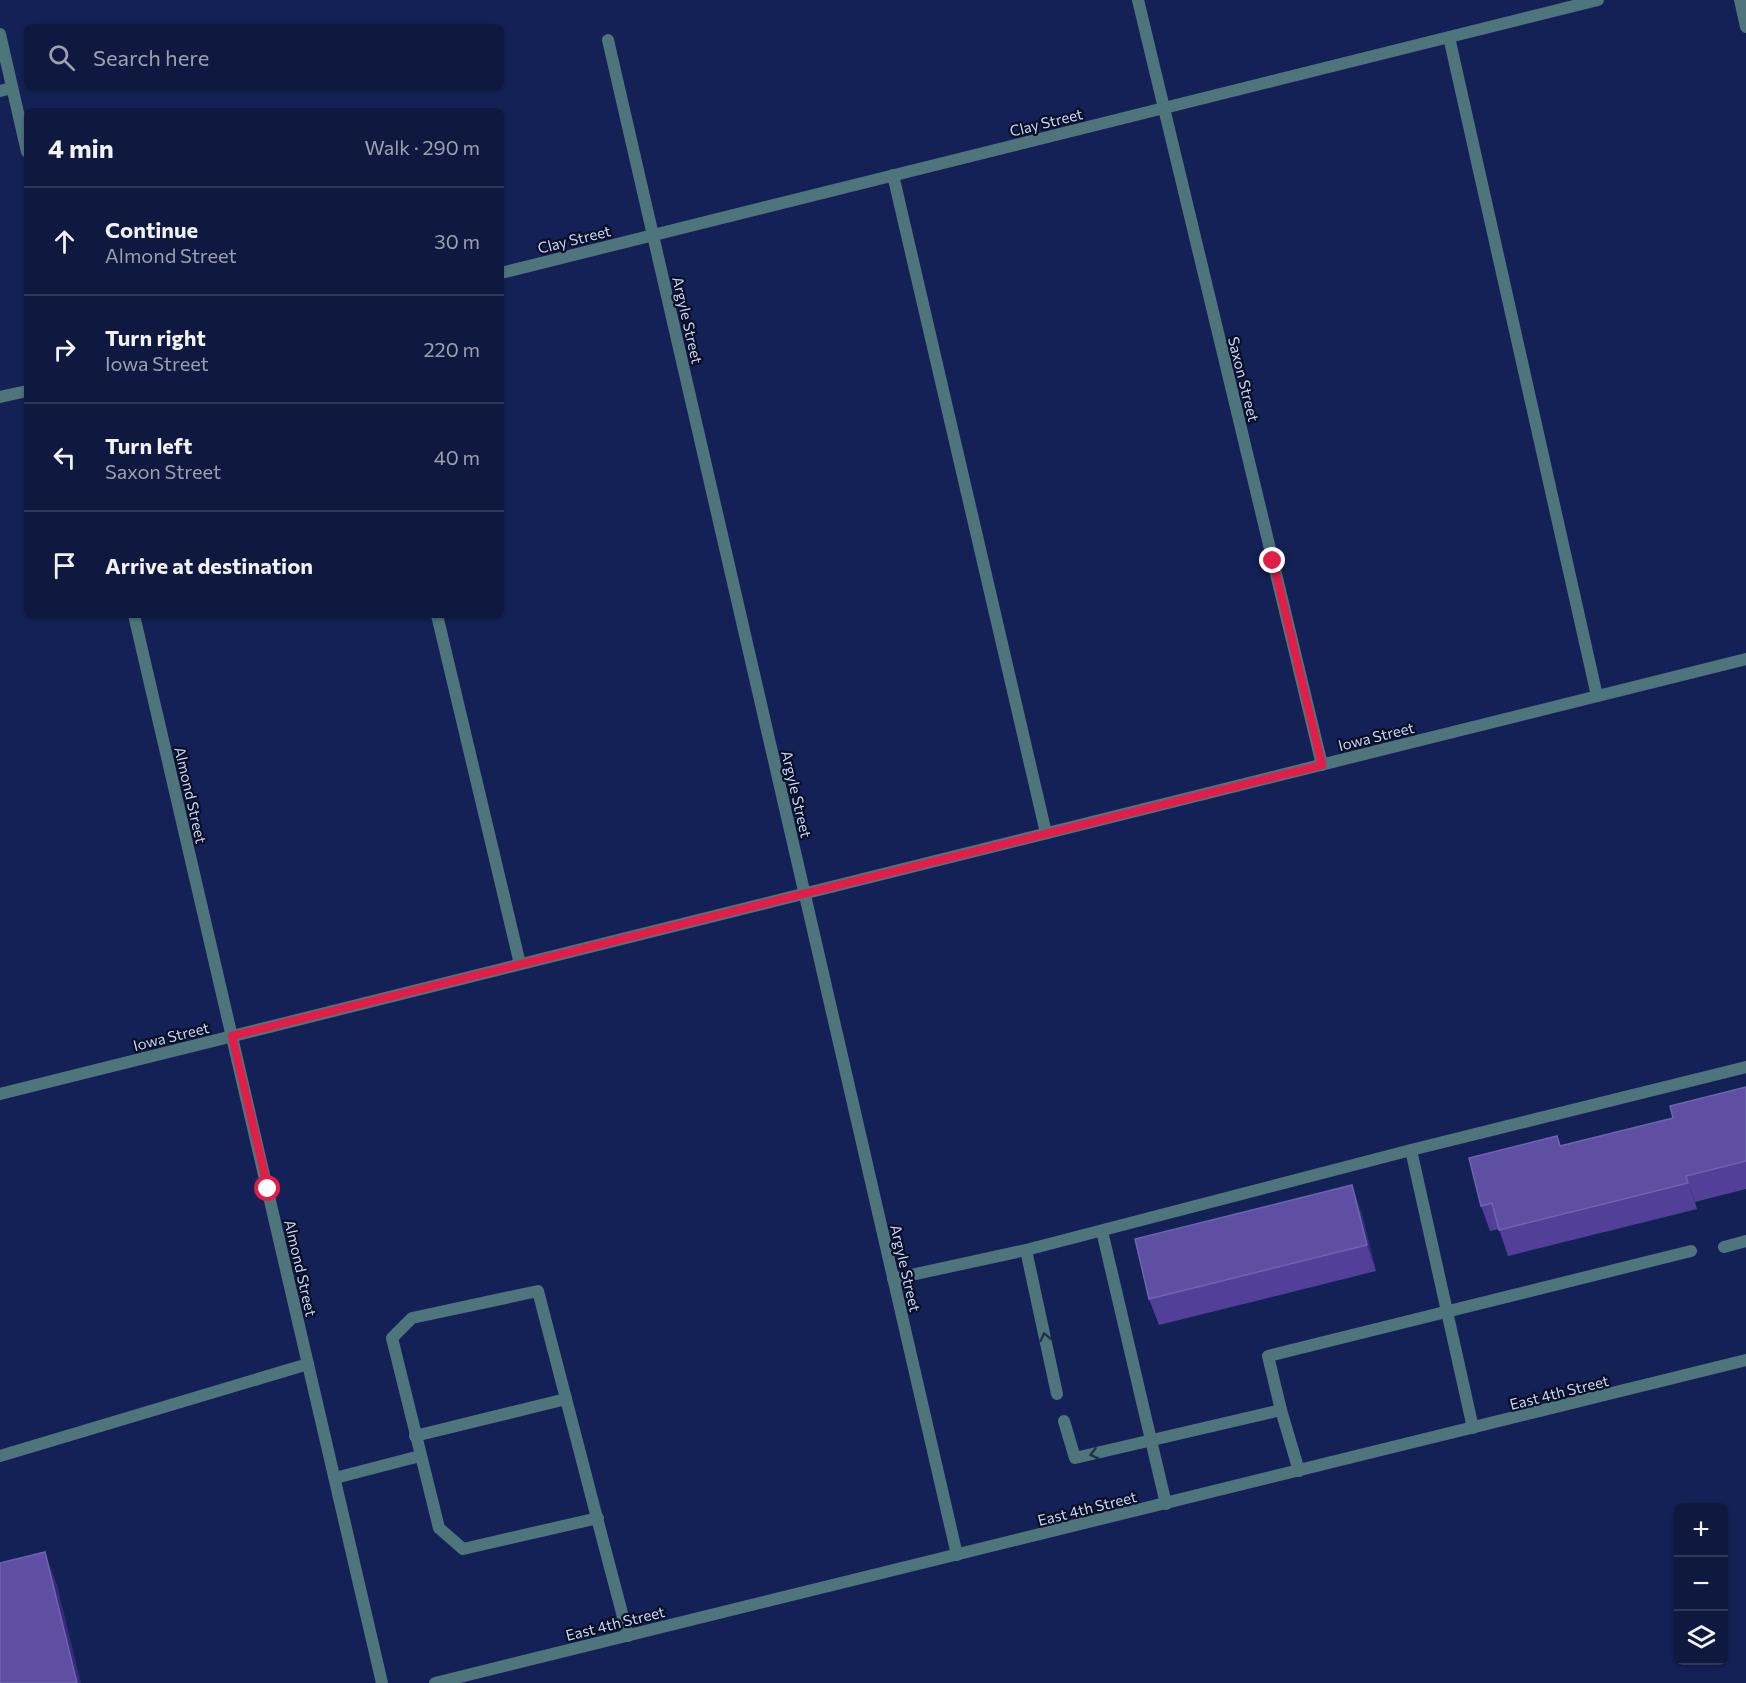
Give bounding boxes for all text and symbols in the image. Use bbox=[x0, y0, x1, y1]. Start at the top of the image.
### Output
search box bbox=[24, 24, 504, 90]
icon: search bbox=[45, 41, 78, 74]
text: Search here bbox=[93, 44, 209, 71]
street label: Clay Street bbox=[1008, 104, 1084, 140]
text: 4 min bbox=[48, 132, 114, 163]
text: Walk · 290 m bbox=[364, 135, 480, 159]
text: Continue bbox=[105, 216, 198, 243]
street label: Clay Street bbox=[536, 221, 612, 257]
icon: ahead bbox=[48, 225, 81, 258]
text: 30 m bbox=[434, 229, 480, 253]
text: Almond Street bbox=[105, 243, 237, 267]
street label: Argyle Street bbox=[669, 275, 707, 365]
text: Turn right bbox=[105, 324, 206, 351]
icon: right bbox=[48, 333, 81, 366]
street label: Saxon Street bbox=[1225, 335, 1263, 423]
text: 220 m bbox=[424, 337, 480, 361]
text: Iowa Street bbox=[105, 351, 209, 375]
text: Turn left bbox=[105, 432, 192, 459]
icon: left bbox=[48, 441, 81, 474]
text: 40 m bbox=[434, 445, 480, 469]
text: Saxon Street bbox=[105, 459, 221, 483]
route end bbox=[1259, 547, 1285, 573]
icon: arrive bbox=[48, 549, 81, 582]
text: Arrive at destination bbox=[105, 552, 313, 579]
street label: Iowa Street bbox=[1336, 718, 1416, 754]
street label: Almond Street bbox=[171, 745, 211, 845]
street label: Argyle Street bbox=[778, 749, 816, 839]
street label: Iowa Street bbox=[131, 1018, 211, 1054]
route start bbox=[254, 1175, 280, 1201]
street label: Almond Street bbox=[281, 1218, 321, 1318]
street label: Argyle Street bbox=[887, 1223, 925, 1313]
one-way arrow bbox=[1039, 1332, 1052, 1342]
street label: East 4th Street bbox=[1508, 1371, 1610, 1413]
one-way arrow bbox=[1089, 1446, 1099, 1459]
street label: East 4th Street bbox=[1036, 1487, 1138, 1529]
map controls bbox=[1674, 1503, 1728, 1665]
button: + bbox=[1674, 1503, 1728, 1557]
button: − bbox=[1674, 1557, 1728, 1611]
street label: East 4th Street bbox=[564, 1602, 666, 1644]
button: layers bbox=[1674, 1611, 1728, 1665]

